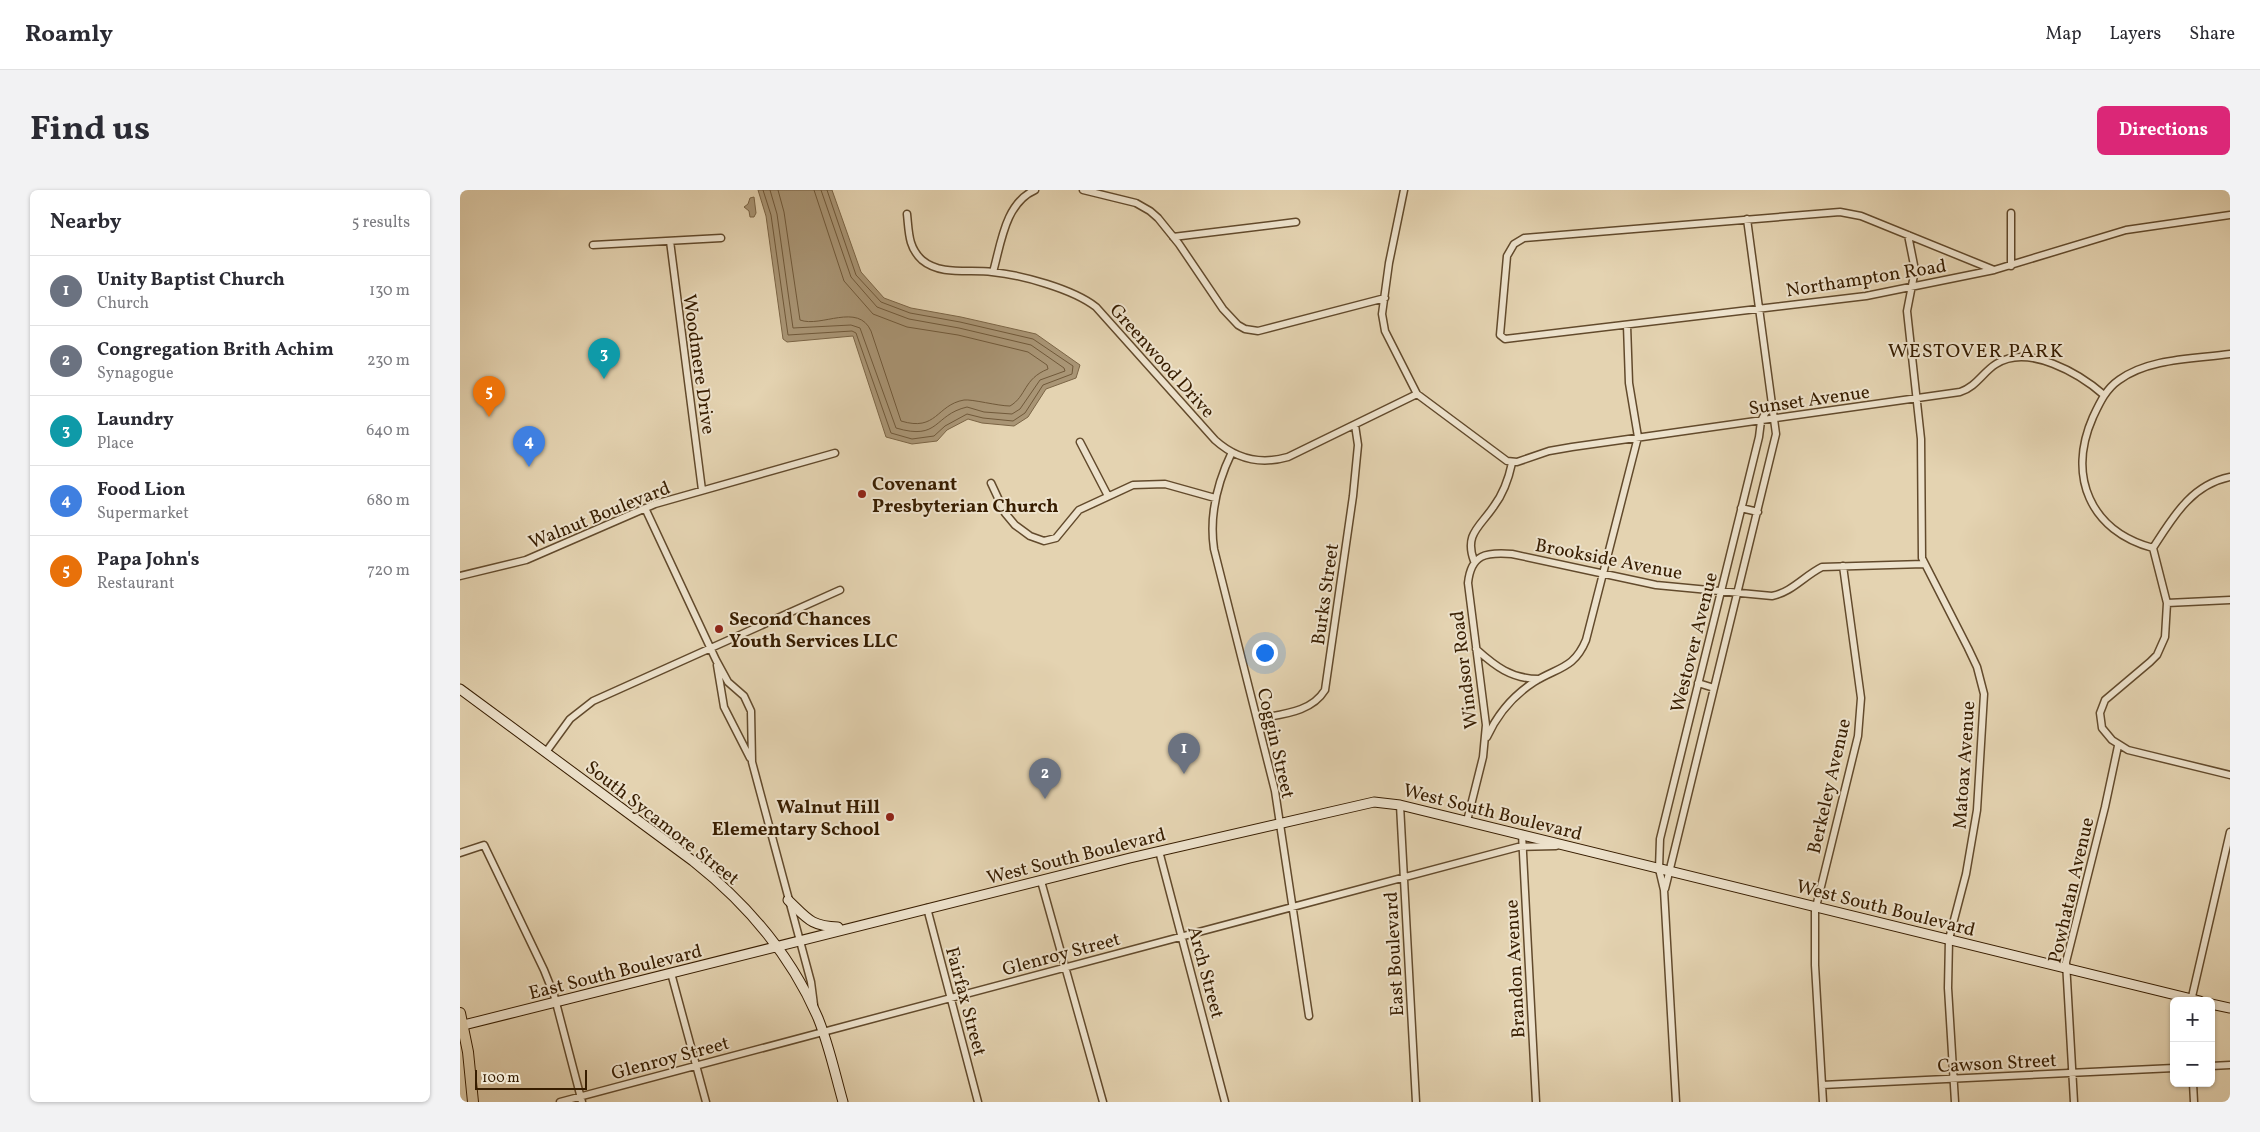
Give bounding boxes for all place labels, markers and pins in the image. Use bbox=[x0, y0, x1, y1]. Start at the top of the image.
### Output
pin: 3 bbox=[588, 338, 620, 379]
pin: 5 bbox=[473, 376, 505, 417]
pin: 4 bbox=[513, 426, 545, 467]
place label: Covenant Presbyterian Church bbox=[872, 472, 1059, 520]
marker: Covenant Presbyterian Church bbox=[856, 488, 868, 500]
place label: Second Chances Youth Services LLC bbox=[729, 607, 898, 655]
marker: Second Chances Youth Services LLC bbox=[713, 623, 725, 635]
pin: 1 bbox=[1168, 733, 1200, 774]
pin: 2 bbox=[1029, 758, 1061, 799]
place label: Walnut Hill Elementary School bbox=[712, 795, 880, 843]
marker: Walnut Hill Elementary School bbox=[884, 811, 896, 823]

